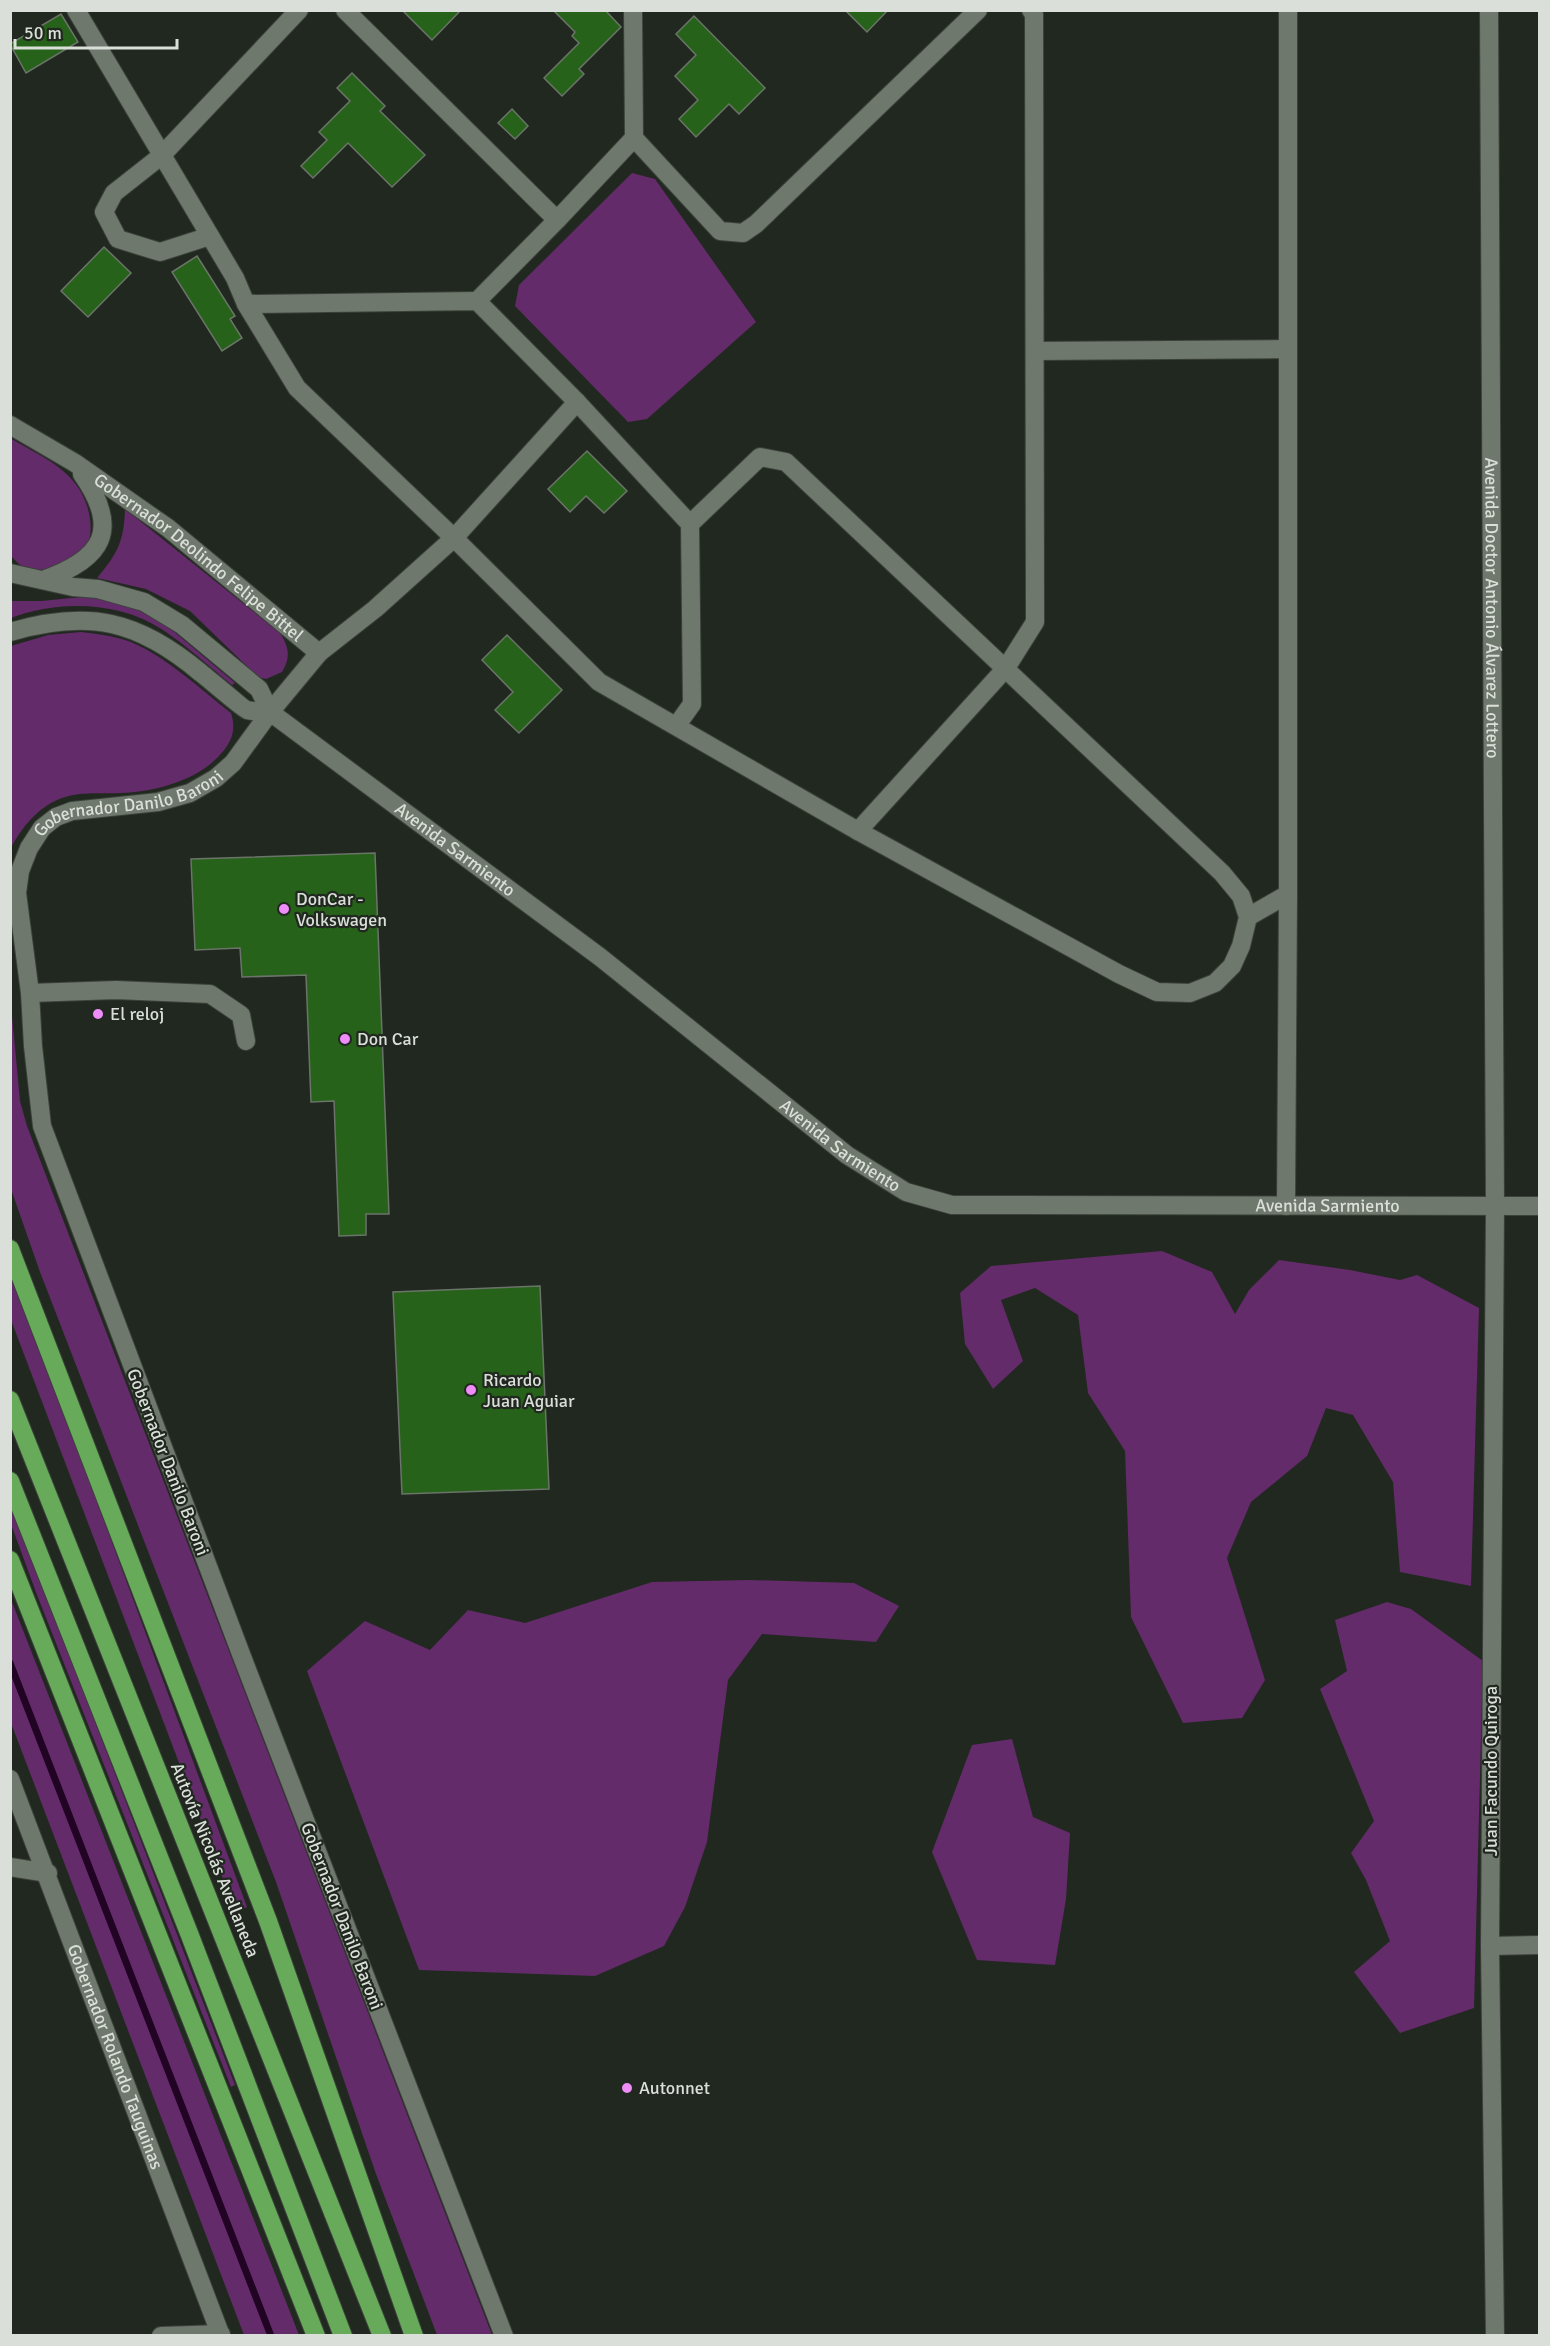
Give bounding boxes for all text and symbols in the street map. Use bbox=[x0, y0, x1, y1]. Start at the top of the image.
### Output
scale bar bbox=[15, 12, 177, 50]
text: 50 m bbox=[24, 22, 62, 44]
street label: Avenida Doctor Antonio Álvarez Lottero bbox=[1480, 457, 1504, 759]
street label: Gobernador Deolindo Felipe Bittel bbox=[90, 469, 308, 646]
street label: Gobernador Danilo Baroni bbox=[29, 766, 228, 841]
street label: Avenida Sarmiento bbox=[391, 798, 520, 901]
place label: DonCar - Volkswagen bbox=[296, 888, 387, 931]
marker: DonCar - Volkswagen bbox=[277, 902, 291, 916]
place label: El reloj bbox=[110, 1003, 164, 1025]
marker: El reloj bbox=[91, 1007, 105, 1021]
place label: Don Car bbox=[357, 1028, 419, 1050]
marker: Don Car bbox=[338, 1032, 352, 1046]
street label: Avenida Sarmiento bbox=[775, 1094, 905, 1197]
street label: Avenida Sarmiento bbox=[1255, 1195, 1400, 1217]
street label: Gobernador Danilo Baroni bbox=[122, 1365, 214, 1559]
place label: Ricardo Juan Aguiar bbox=[483, 1369, 575, 1412]
marker: Ricardo Juan Aguiar bbox=[464, 1383, 478, 1397]
street label: Juan Facundo Quiroga bbox=[1480, 1686, 1502, 1856]
street label: Autovía Nicolás Avellaneda bbox=[166, 1759, 264, 1961]
street label: Gobernador Danilo Baroni bbox=[296, 1819, 388, 2013]
street label: Gobernador Rolando Tauguinas bbox=[63, 1941, 168, 2173]
place label: Autonnet bbox=[639, 2077, 710, 2099]
marker: Autonnet bbox=[620, 2081, 634, 2095]

